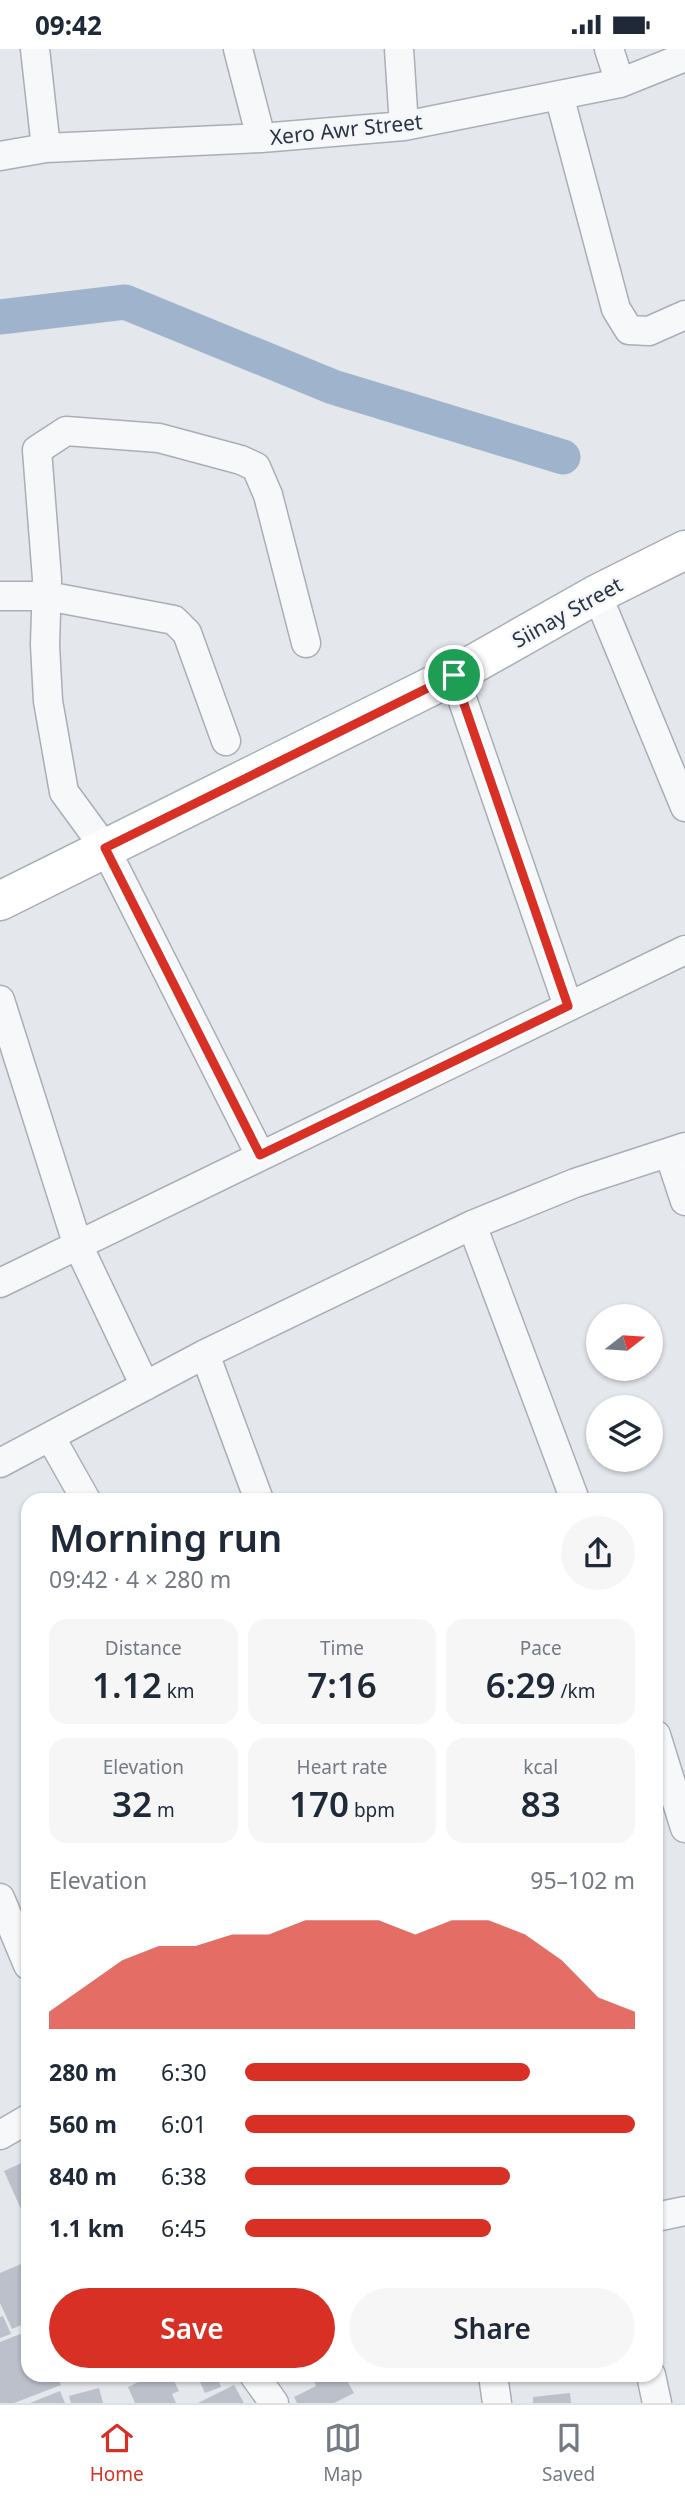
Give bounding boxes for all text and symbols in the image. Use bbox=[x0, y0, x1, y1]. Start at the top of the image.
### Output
text: 09:42 bbox=[35, 7, 102, 43]
street label: Xero Awr Street bbox=[268, 107, 424, 151]
street label: Siinay Street bbox=[507, 570, 627, 654]
pin bbox=[424, 645, 484, 705]
icon: arrive bbox=[435, 656, 473, 694]
north arrow bbox=[586, 1304, 663, 1381]
map controls bbox=[586, 1304, 663, 1472]
button: layers bbox=[586, 1395, 663, 1472]
text: Morning run bbox=[49, 1511, 282, 1563]
button: share bbox=[561, 1516, 635, 1590]
text: 09:42 · 4 × 280 m bbox=[49, 1563, 231, 1595]
text: Distance bbox=[105, 1635, 182, 1661]
text: Time bbox=[320, 1635, 364, 1661]
text: Pace bbox=[520, 1635, 562, 1661]
text: 1.12 bbox=[92, 1661, 162, 1708]
text: 7:16 bbox=[307, 1661, 377, 1708]
text: 6:29 bbox=[486, 1661, 556, 1708]
text: km bbox=[162, 1678, 195, 1704]
text: /km bbox=[556, 1678, 595, 1704]
text: Elevation bbox=[103, 1754, 184, 1780]
text: Heart rate bbox=[297, 1754, 387, 1780]
text: kcal bbox=[523, 1754, 558, 1780]
text: 32 bbox=[112, 1780, 152, 1827]
text: 170 bbox=[289, 1780, 349, 1827]
text: 83 bbox=[521, 1780, 561, 1827]
text: m bbox=[152, 1797, 175, 1823]
text: bpm bbox=[349, 1797, 395, 1823]
text: Elevation bbox=[49, 1864, 147, 1896]
text: 95–102 m bbox=[530, 1864, 635, 1896]
text: 280 m bbox=[49, 2056, 117, 2088]
text: 6:30 bbox=[161, 2056, 207, 2088]
text: 560 m bbox=[49, 2108, 117, 2140]
text: 6:01 bbox=[161, 2108, 207, 2140]
text: 840 m bbox=[49, 2160, 117, 2192]
text: 6:38 bbox=[161, 2160, 207, 2192]
text: 1.1 km bbox=[49, 2212, 124, 2244]
text: 6:45 bbox=[161, 2212, 207, 2244]
button: Save bbox=[49, 2288, 335, 2368]
button: Share bbox=[349, 2288, 635, 2368]
tab: Home bbox=[90, 2419, 144, 2487]
tab: Map bbox=[323, 2419, 363, 2487]
tab: Saved bbox=[542, 2419, 595, 2487]

